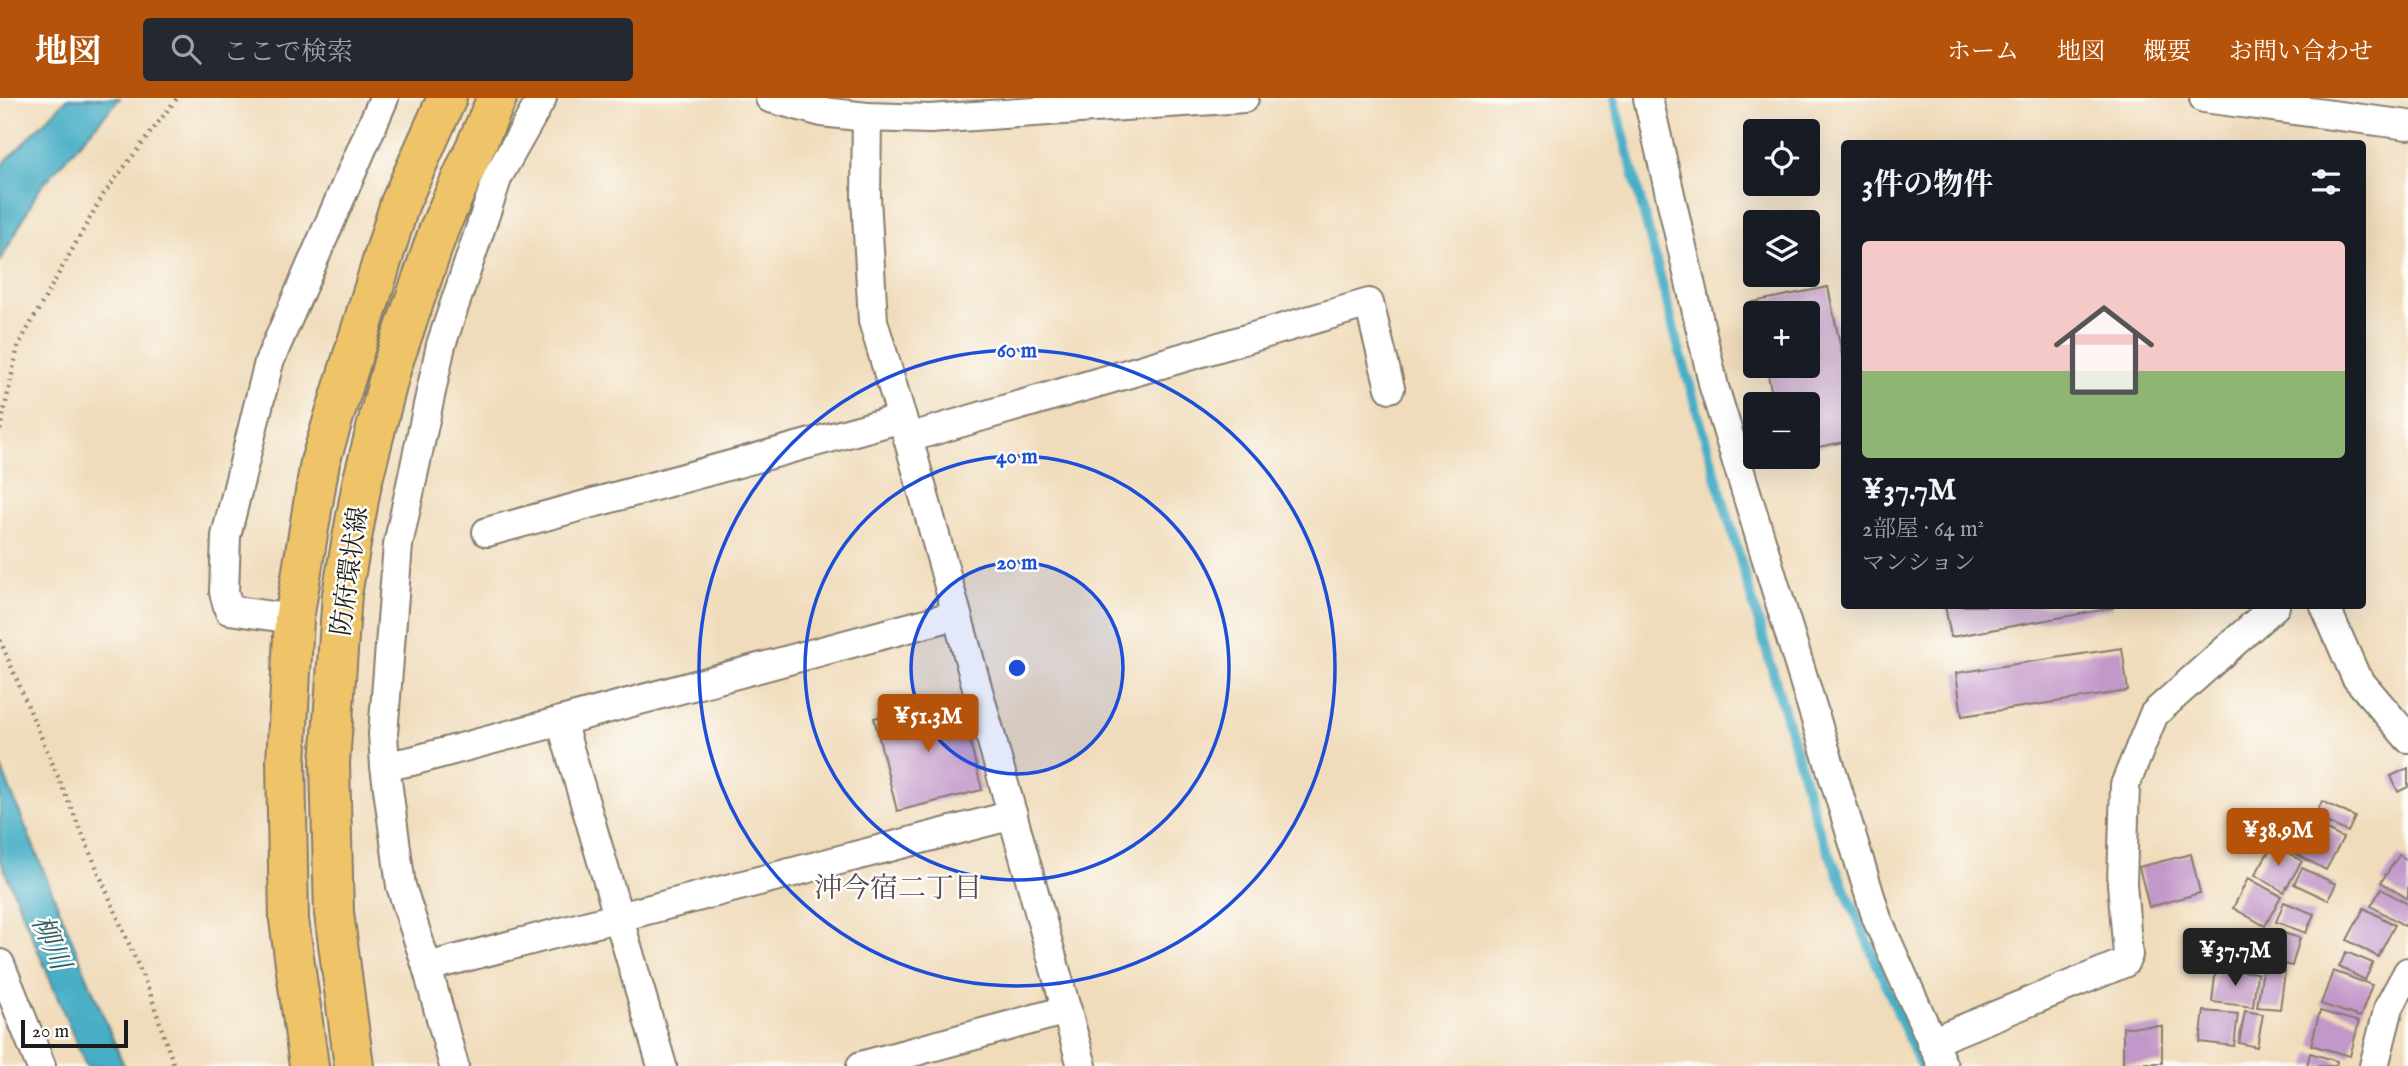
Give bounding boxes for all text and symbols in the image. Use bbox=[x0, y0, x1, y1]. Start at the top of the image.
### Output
search box bbox=[143, 18, 633, 81]
icon: search bbox=[167, 30, 205, 68]
text: 地図 bbox=[35, 32, 101, 74]
text: ここで検索 bbox=[223, 36, 353, 69]
text: ホーム bbox=[1947, 37, 2019, 68]
text: 地図 bbox=[2057, 37, 2105, 68]
text: 概要 bbox=[2143, 37, 2191, 68]
text: お問い合わせ bbox=[2229, 37, 2373, 68]
map controls bbox=[1743, 119, 1820, 469]
button: locate bbox=[1743, 119, 1820, 196]
icon: filters bbox=[2307, 163, 2345, 201]
text: 3件の物件 bbox=[1862, 167, 1993, 205]
button: layers bbox=[1743, 210, 1820, 287]
icon: home bbox=[2041, 287, 2167, 413]
button: + bbox=[1743, 301, 1820, 378]
text: 60 m bbox=[997, 338, 1038, 365]
button: − bbox=[1743, 392, 1820, 469]
text: 40 m bbox=[996, 444, 1038, 471]
text: ¥37.7M bbox=[1862, 472, 1956, 510]
street label: 防府環状線 bbox=[325, 505, 376, 638]
text: 2部屋 · 64 m² bbox=[1862, 515, 1984, 544]
text: マンション bbox=[1862, 549, 1976, 578]
text: 20 m bbox=[997, 550, 1038, 577]
centre of rings bbox=[1005, 656, 1029, 680]
pin: ¥51.3M bbox=[871, 694, 985, 754]
text: ¥51.3M bbox=[894, 702, 962, 731]
pin: ¥38.9M bbox=[2221, 808, 2335, 868]
text: ¥38.9M bbox=[2243, 816, 2313, 845]
district label: 沖今宿二丁目 bbox=[814, 872, 982, 907]
water label: 柳川 bbox=[23, 910, 78, 978]
pin: ¥37.7M bbox=[2178, 928, 2292, 988]
text: ¥37.7M bbox=[2199, 936, 2271, 965]
scale bar bbox=[21, 1017, 128, 1049]
text: 20 m bbox=[32, 1020, 69, 1044]

